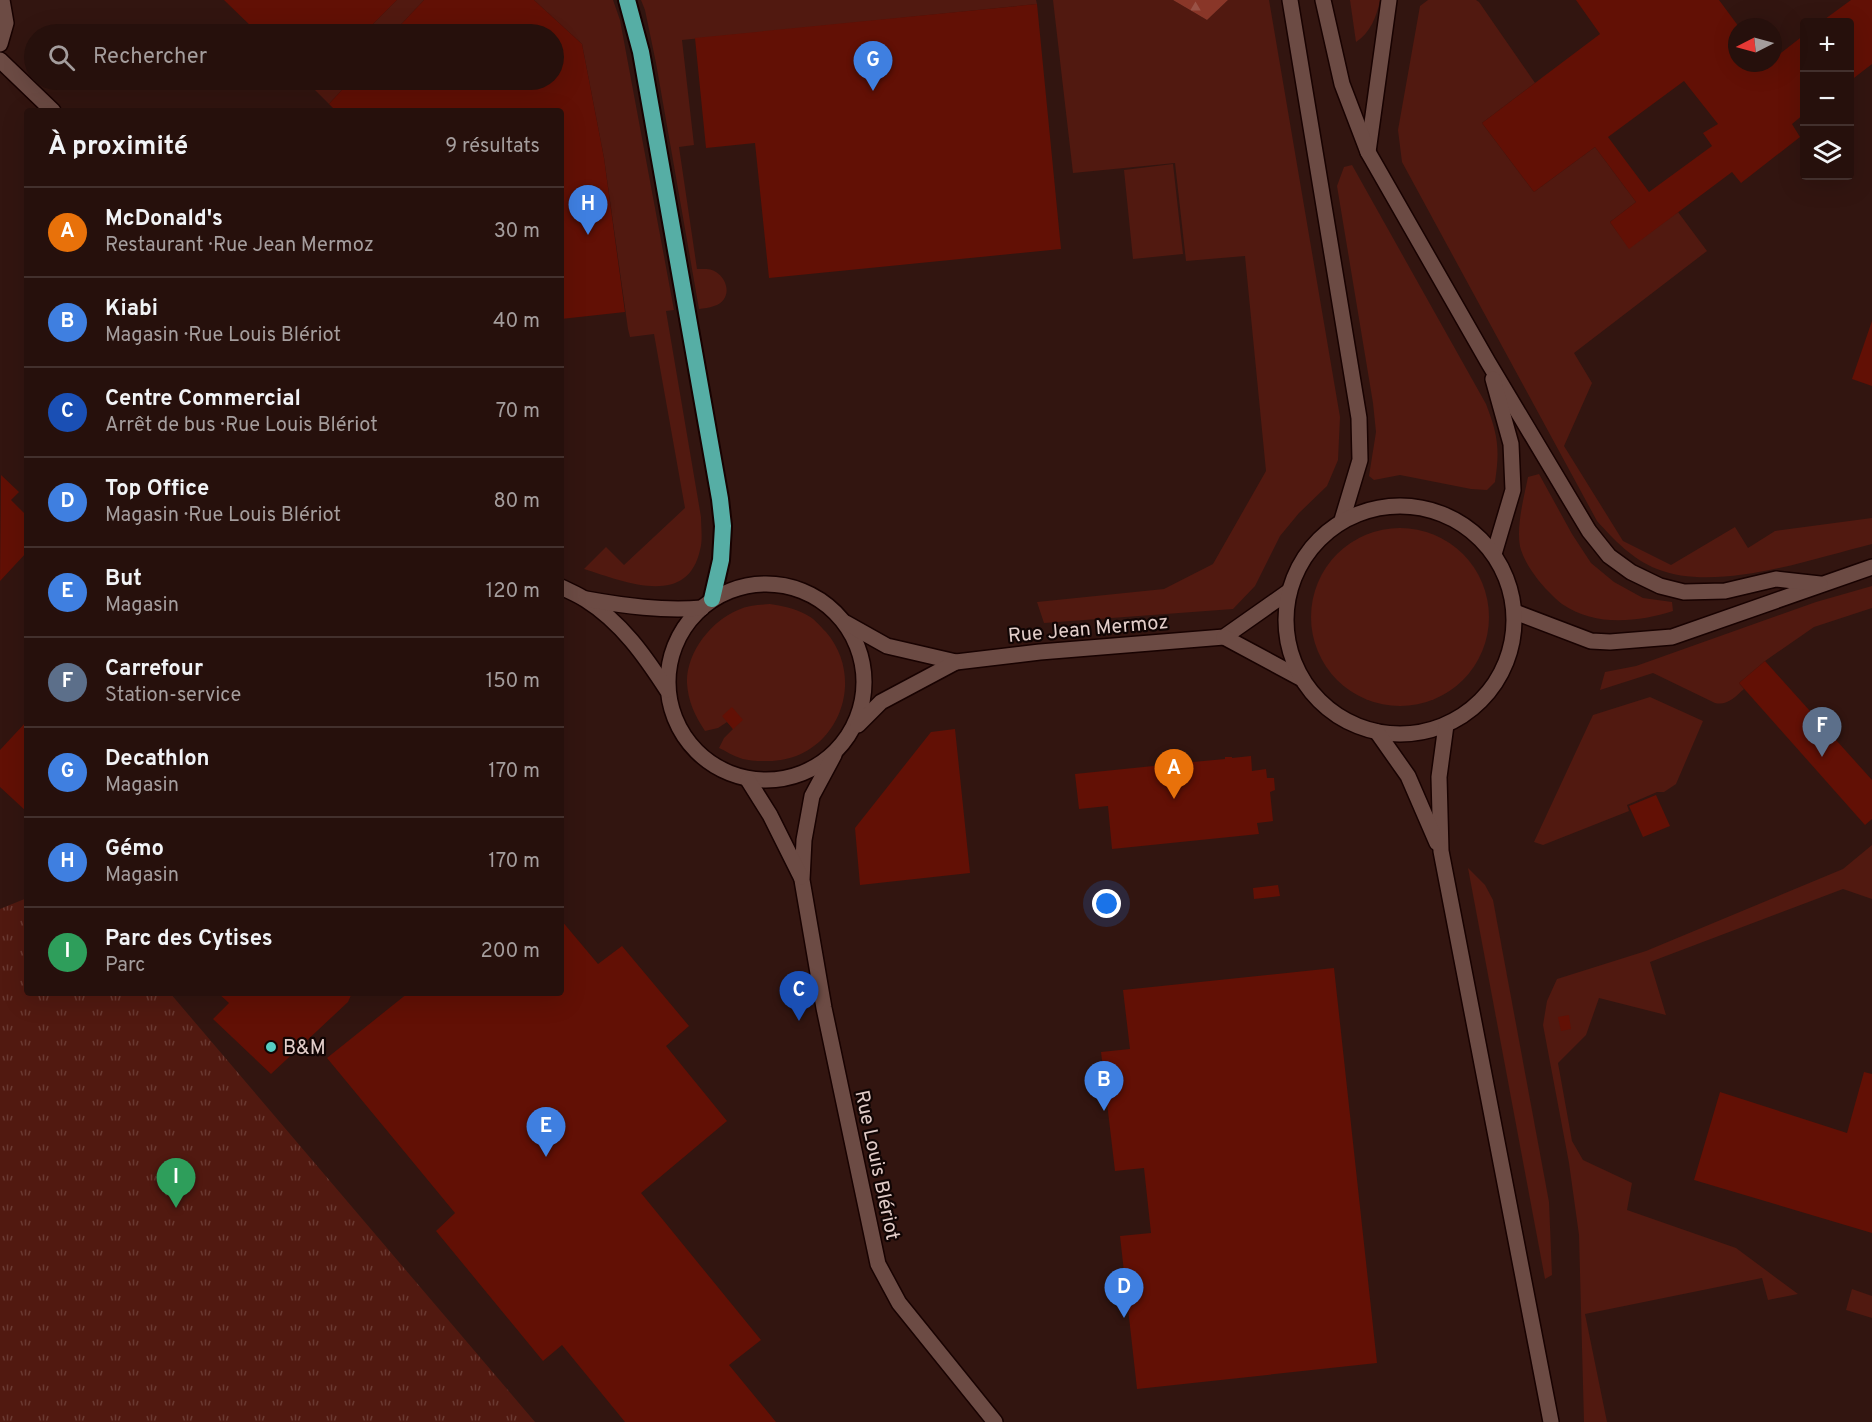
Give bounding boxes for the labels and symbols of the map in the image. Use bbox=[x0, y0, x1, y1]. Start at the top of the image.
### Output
north arrow bbox=[1728, 18, 1782, 72]
pin: G bbox=[854, 42, 892, 91]
pin: H bbox=[568, 186, 608, 235]
street label: Rue Jean Mermoz bbox=[1007, 610, 1170, 650]
pin: F bbox=[1802, 708, 1842, 757]
pin: A bbox=[1154, 750, 1194, 799]
your location bbox=[1092, 889, 1121, 918]
pin: C bbox=[780, 972, 818, 1021]
place label: B&M bbox=[283, 1036, 326, 1062]
marker: B&M bbox=[264, 1040, 278, 1054]
pin: B bbox=[1084, 1062, 1124, 1111]
street label: Rue Louis Blériot bbox=[847, 1088, 905, 1243]
pin: E bbox=[526, 1108, 566, 1157]
pin: I bbox=[156, 1158, 195, 1208]
pin: D bbox=[1104, 1268, 1144, 1318]

